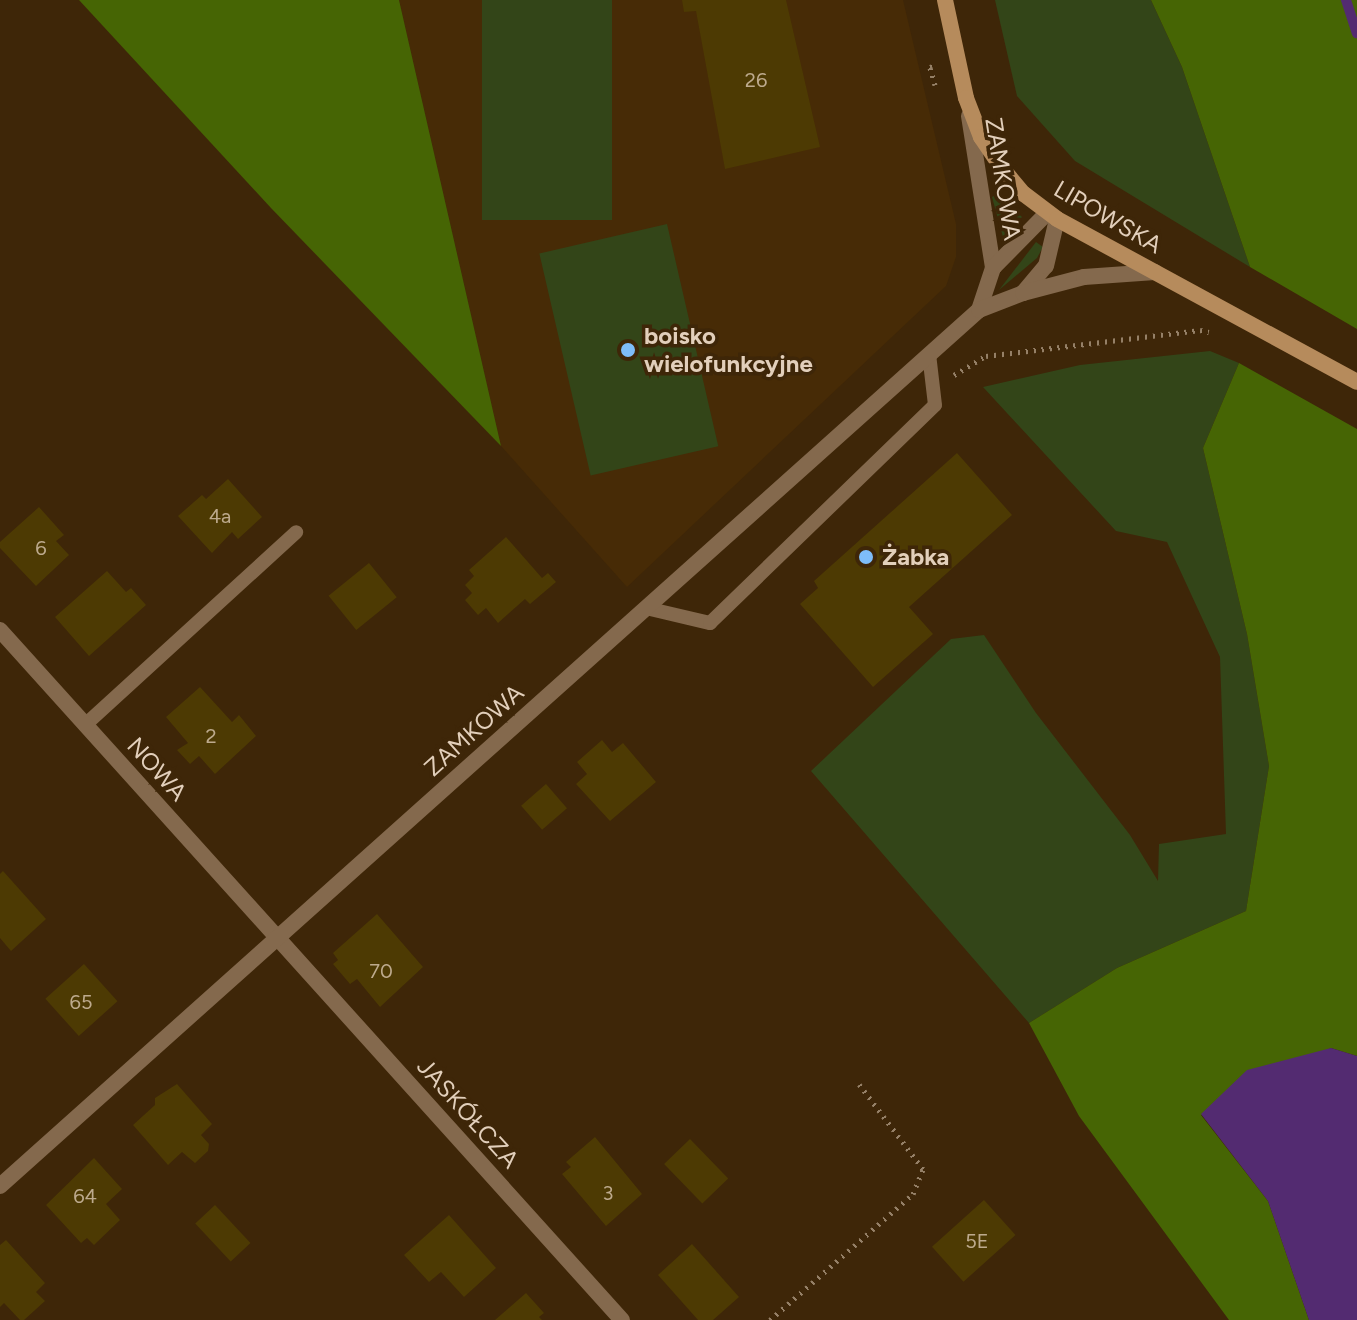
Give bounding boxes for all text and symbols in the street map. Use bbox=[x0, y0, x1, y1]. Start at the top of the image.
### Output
house number: 26 bbox=[745, 68, 767, 92]
street label: ZAMKOWA bbox=[979, 116, 1027, 242]
street label: LIPOWSKA bbox=[1049, 175, 1167, 259]
place label: boisko wielofunkcyjne bbox=[644, 322, 813, 378]
marker: boisko wielofunkcyjne bbox=[619, 341, 637, 359]
house number: 4a bbox=[209, 504, 231, 528]
house number: 6 bbox=[35, 536, 47, 560]
place label: Żabka bbox=[882, 543, 949, 571]
marker: Żabka bbox=[857, 548, 875, 566]
street label: ZAMKOWA bbox=[418, 678, 530, 782]
house number: 2 bbox=[205, 724, 217, 748]
street label: NOWA bbox=[121, 731, 193, 807]
house number: 70 bbox=[369, 959, 393, 983]
house number: 65 bbox=[70, 990, 92, 1014]
street label: JASKÓŁCZA bbox=[411, 1052, 525, 1174]
house number: 3 bbox=[603, 1181, 613, 1205]
house number: 64 bbox=[73, 1184, 97, 1208]
house number: 5E bbox=[965, 1229, 989, 1253]

